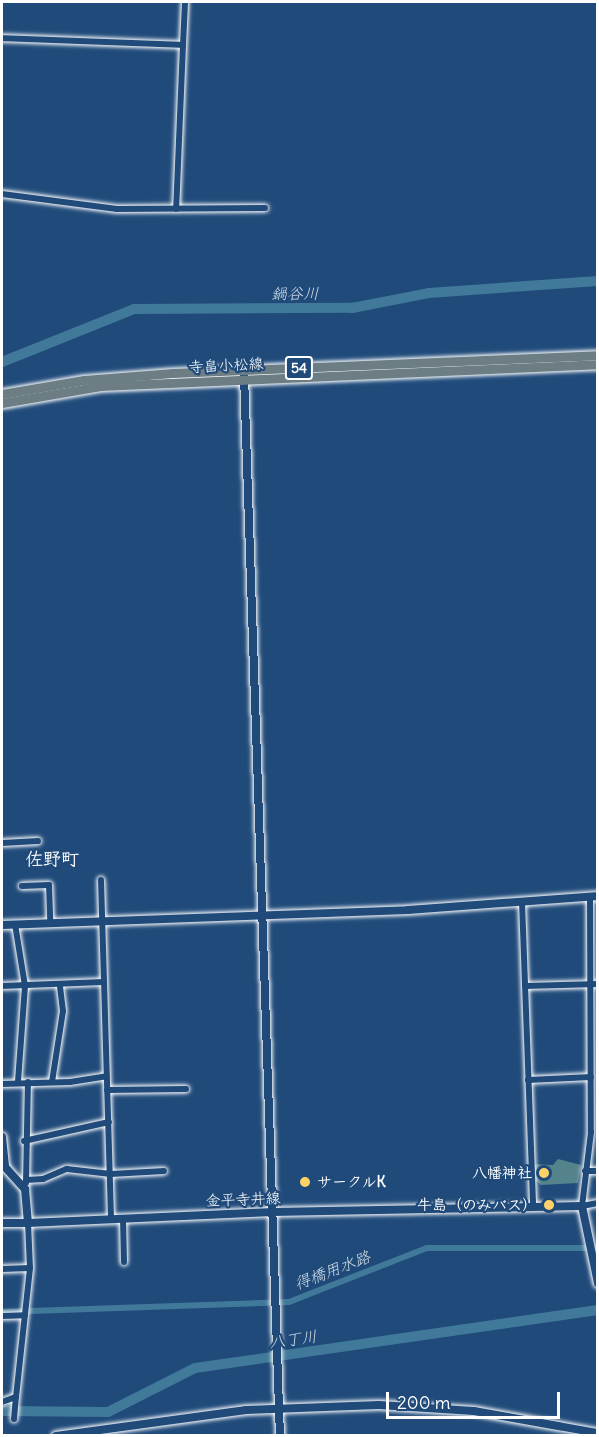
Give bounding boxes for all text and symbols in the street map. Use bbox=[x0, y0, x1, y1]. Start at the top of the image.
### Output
water label: 鍋谷川 bbox=[271, 283, 319, 303]
street label: 寺畠小松線 bbox=[188, 354, 264, 376]
road number: 54 bbox=[284, 357, 314, 379]
district label: 佐野町 bbox=[25, 848, 79, 870]
place label: 八幡神社 bbox=[472, 1164, 532, 1182]
marker: 八幡神社 bbox=[537, 1166, 551, 1180]
place label: サークルK bbox=[317, 1173, 386, 1191]
marker: サークルK bbox=[298, 1175, 312, 1189]
street label: 金平寺井線 bbox=[205, 1189, 281, 1209]
place label: 牛島（のみバス） bbox=[417, 1196, 537, 1214]
marker: 牛島（のみバス） bbox=[542, 1198, 556, 1212]
water label: 得橋用水路 bbox=[291, 1247, 373, 1293]
water label: 八丁川 bbox=[268, 1326, 318, 1352]
scale bar bbox=[389, 1380, 563, 1418]
text: 200 m bbox=[397, 1391, 451, 1414]

